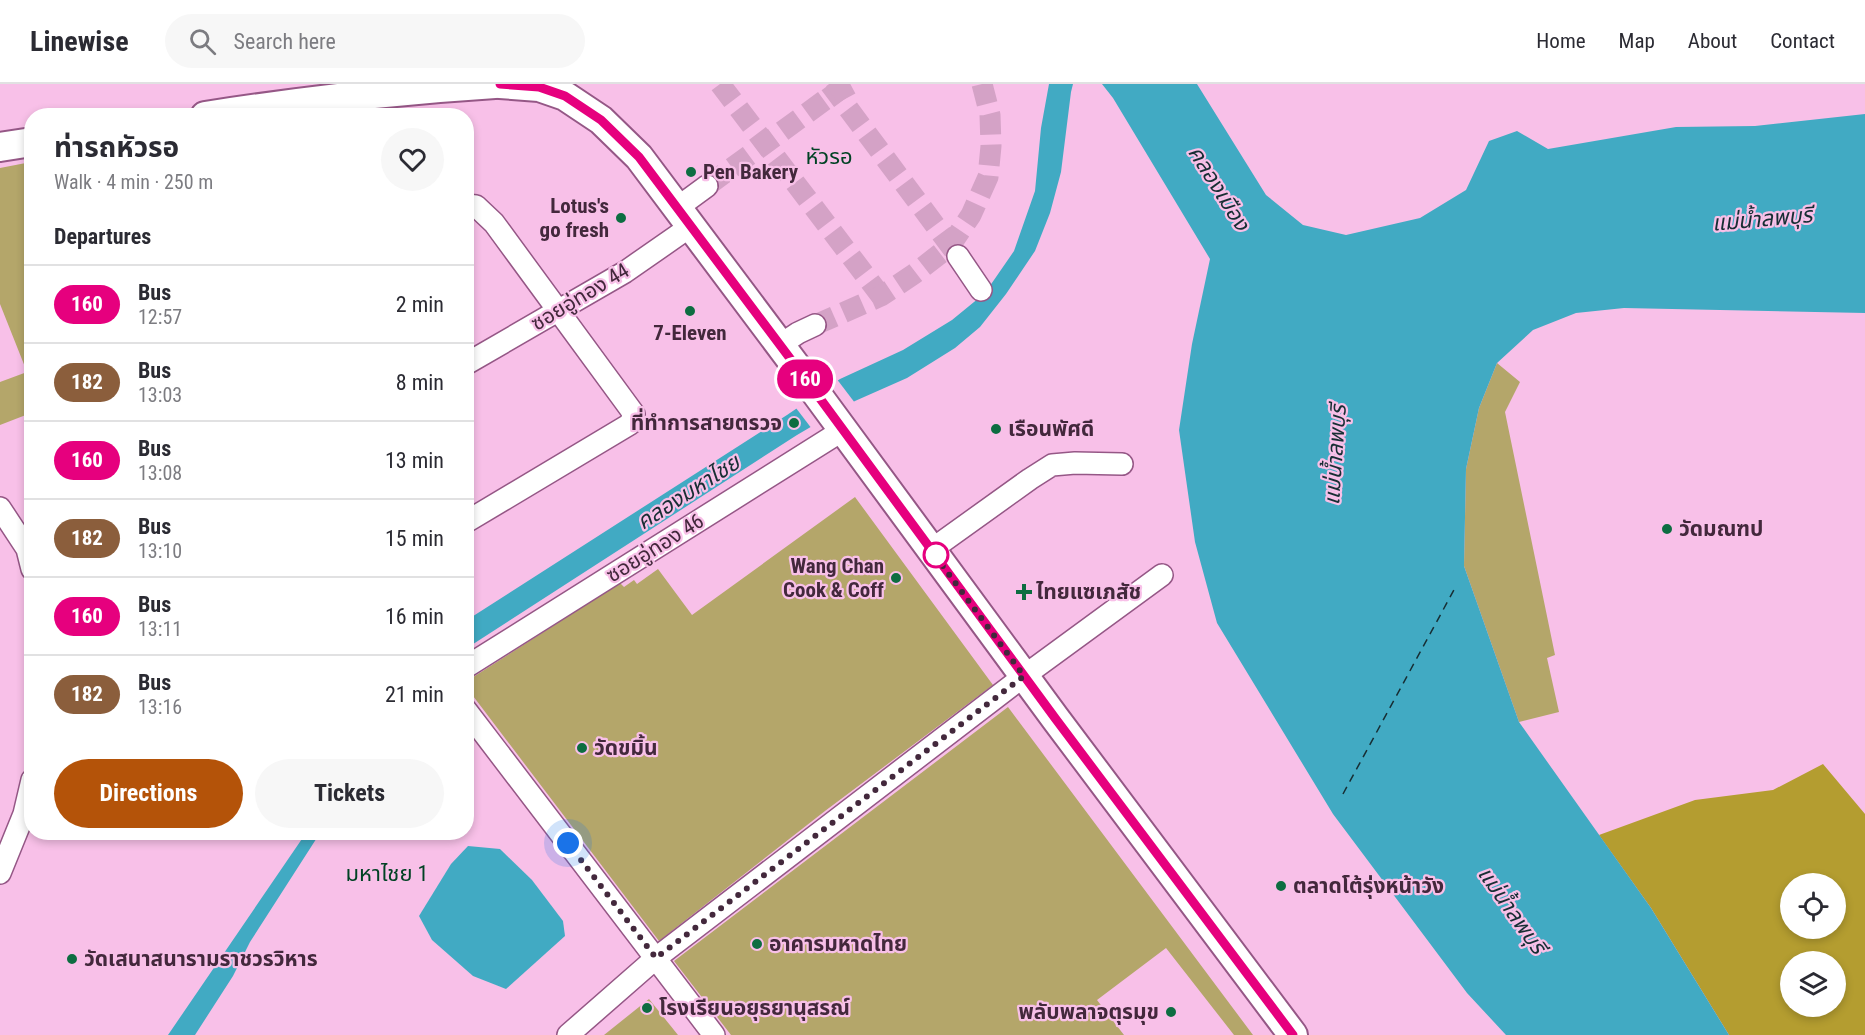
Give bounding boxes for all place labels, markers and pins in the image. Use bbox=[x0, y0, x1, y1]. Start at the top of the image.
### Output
place label: Pen Bakery bbox=[703, 160, 799, 184]
marker: Pen Bakery bbox=[684, 165, 698, 179]
place label: Lotus's go fresh bbox=[540, 194, 609, 242]
marker: Lotus's go fresh bbox=[614, 211, 628, 225]
marker: 7-Eleven bbox=[683, 304, 697, 318]
place label: 7-Eleven bbox=[653, 321, 727, 345]
place label: ที่ทำการสายตรวจ bbox=[631, 408, 782, 435]
marker: ที่ทำการสายตรวจ bbox=[787, 416, 801, 430]
place label: เรือนพัศดี bbox=[1008, 417, 1094, 441]
marker: เรือนพัศดี bbox=[989, 422, 1003, 436]
place label: วัดมณฑป bbox=[1679, 517, 1763, 541]
marker: วัดมณฑป bbox=[1660, 522, 1674, 536]
unlabelled marker bbox=[923, 542, 949, 568]
place label: Wang Chan Cook & Coff bbox=[783, 554, 884, 602]
marker: Wang Chan Cook & Coff bbox=[889, 571, 903, 585]
place label: ไทยแซเภสัช bbox=[1036, 580, 1141, 604]
marker: ไทยแซเภสัช bbox=[1017, 585, 1031, 599]
place label: วัดขมิ้น bbox=[594, 734, 658, 760]
marker: วัดขมิ้น bbox=[575, 741, 589, 755]
place label: ตลาดโต้รุ่งหน้าวัง bbox=[1293, 874, 1444, 899]
marker: ตลาดโต้รุ่งหน้าวัง bbox=[1274, 879, 1288, 893]
place label: อาคารมหาดไทย bbox=[769, 932, 907, 956]
marker: อาคารมหาดไทย bbox=[750, 937, 764, 951]
place label: วัดเสนาสนารามราชวรวิหาร bbox=[84, 947, 318, 971]
marker: วัดเสนาสนารามราชวรวิหาร bbox=[65, 952, 79, 966]
place label: โรงเรียนอยุธยานุสรณ์ bbox=[659, 996, 850, 1021]
place label: พลับพลาจตุรมุข bbox=[1019, 1000, 1159, 1025]
marker: โรงเรียนอยุธยานุสรณ์ bbox=[640, 1001, 654, 1015]
marker: พลับพลาจตุรมุข bbox=[1164, 1005, 1178, 1019]

